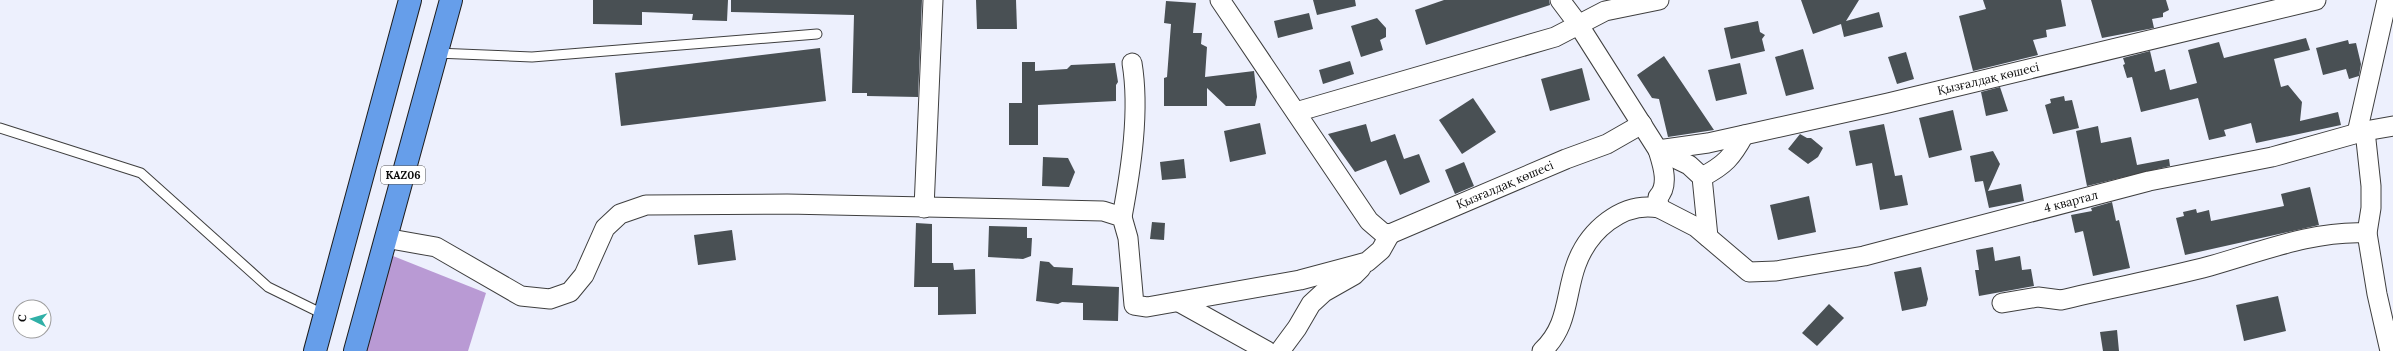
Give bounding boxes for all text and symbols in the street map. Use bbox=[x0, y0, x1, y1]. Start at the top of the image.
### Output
street label: Қызғалдақ көшесі bbox=[1936, 59, 2041, 98]
street label: Қызғалдақ көшесі bbox=[1454, 157, 1556, 212]
road number: KАZ06 bbox=[381, 166, 425, 184]
street label: 4 квартал bbox=[2042, 187, 2099, 215]
north arrow bbox=[12, 299, 52, 339]
text: С bbox=[15, 313, 29, 323]

